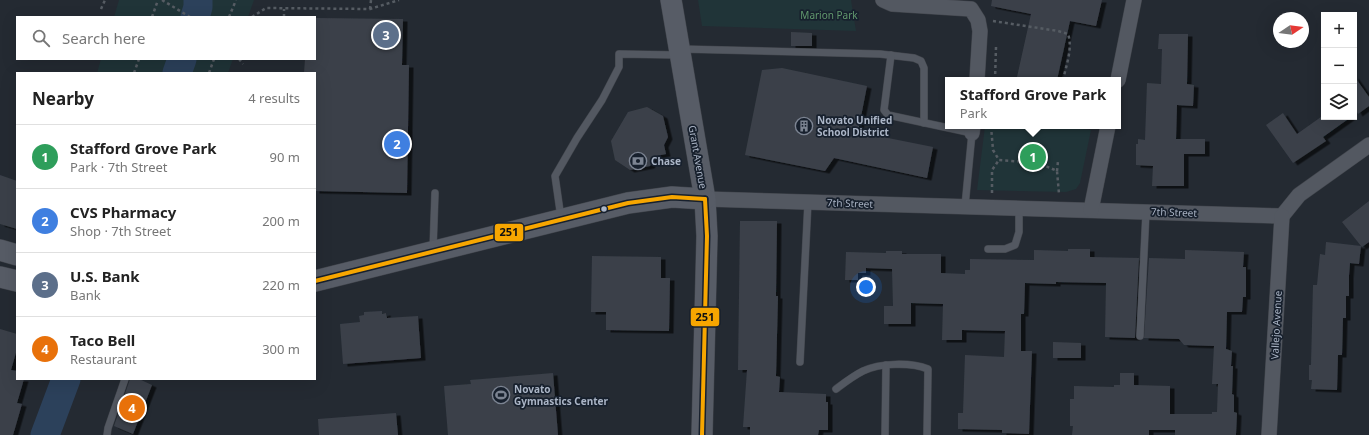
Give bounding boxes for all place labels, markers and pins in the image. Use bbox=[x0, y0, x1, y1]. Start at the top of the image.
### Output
pin: 3 bbox=[373, 20, 399, 50]
place label: Novato Unified School District bbox=[817, 113, 892, 139]
building icon: Novato Unified School District bbox=[794, 116, 814, 136]
pin: 2 bbox=[384, 129, 410, 159]
pin: 1 bbox=[1020, 142, 1046, 172]
bank icon: Chase bbox=[628, 151, 648, 171]
place label: Chase bbox=[651, 154, 681, 168]
unlabelled marker bbox=[599, 204, 609, 214]
place label: Novato Gymnastics Center bbox=[514, 382, 609, 408]
sports icon: Novato Gymnastics Center bbox=[491, 385, 511, 405]
pin: 4 bbox=[119, 393, 145, 423]

